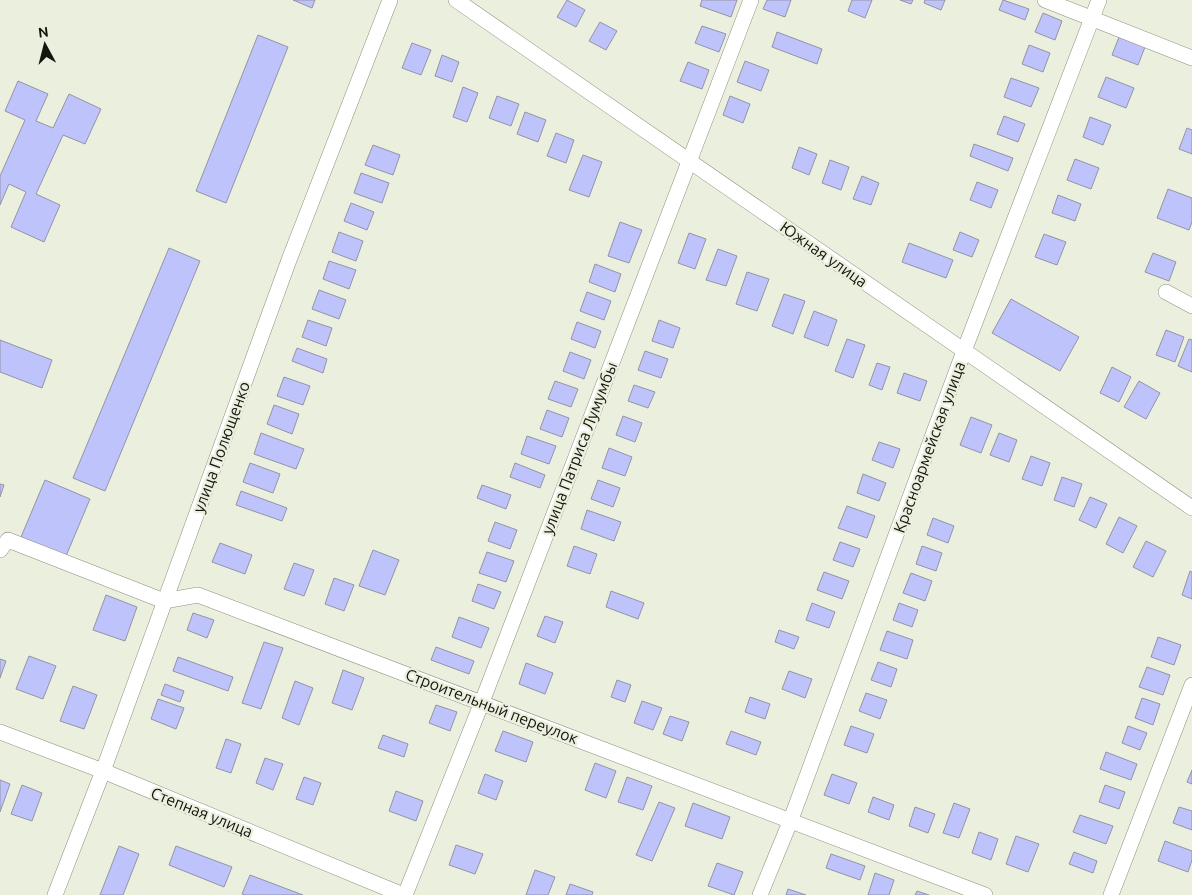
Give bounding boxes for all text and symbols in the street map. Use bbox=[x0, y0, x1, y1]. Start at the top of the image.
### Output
north arrow bbox=[20, 20, 70, 70]
text: N bbox=[37, 24, 50, 41]
street label: Южная улица bbox=[777, 217, 871, 291]
street label: улица Патриса Лумумбы bbox=[538, 359, 620, 537]
street label: Красноармейская улица bbox=[890, 359, 968, 535]
street label: улица Полющенко bbox=[189, 379, 253, 515]
street label: Строительный переулок bbox=[403, 665, 581, 747]
street label: Степная улица bbox=[148, 783, 256, 841]

